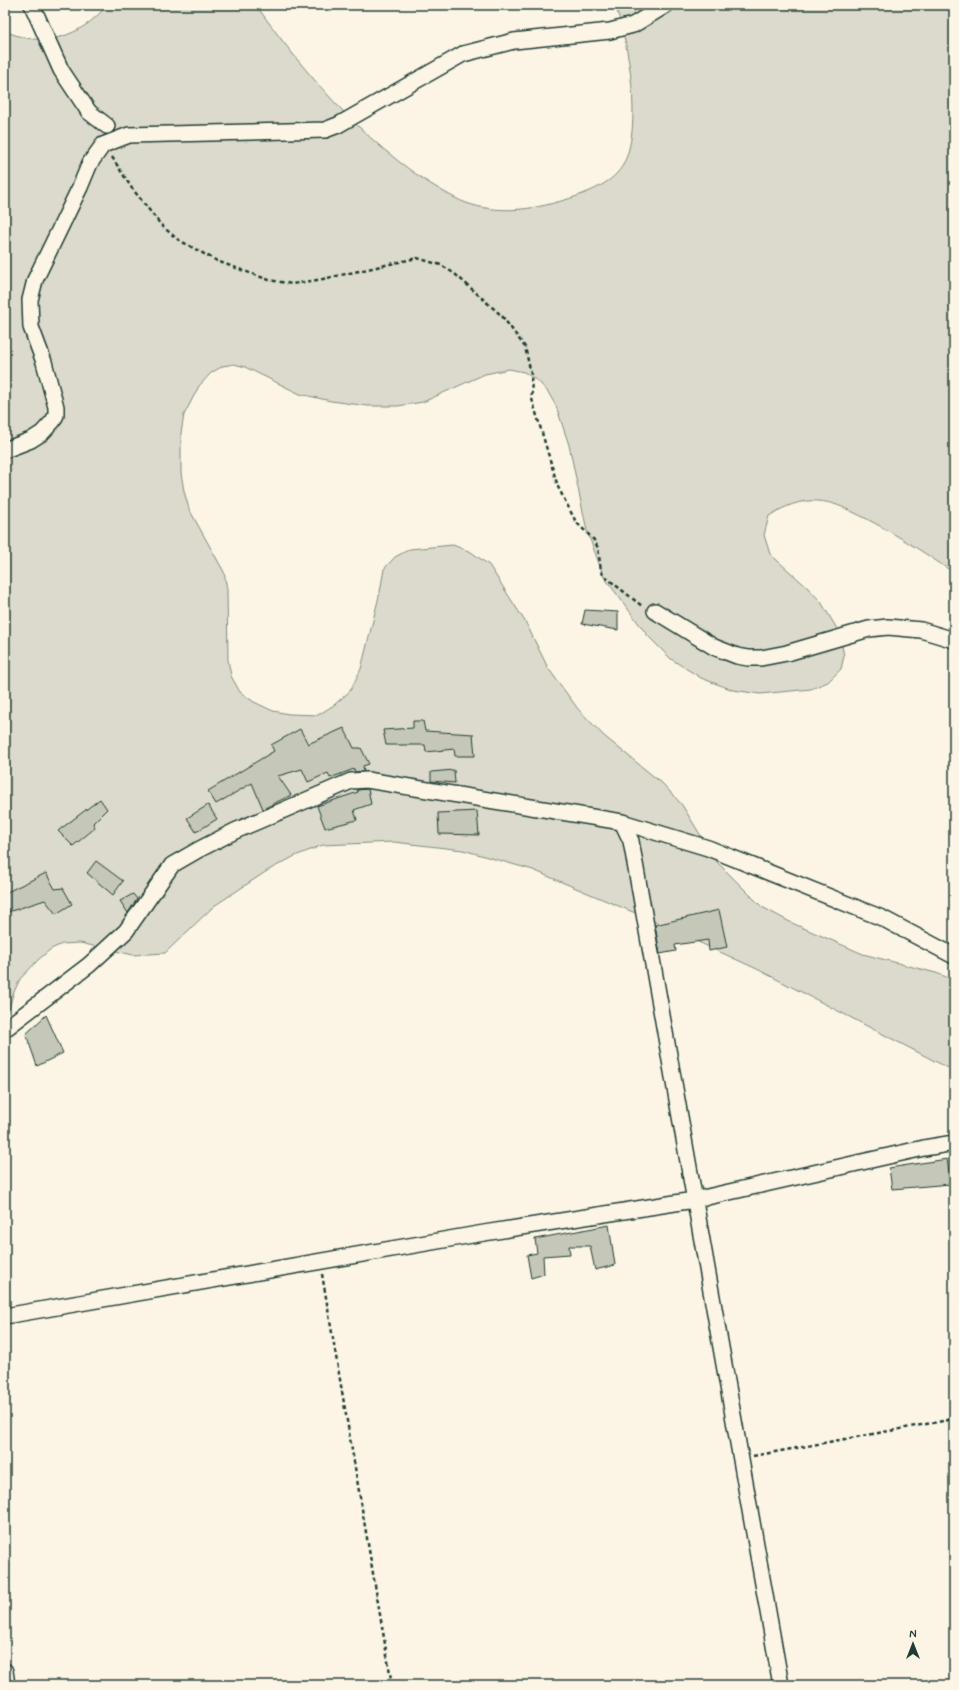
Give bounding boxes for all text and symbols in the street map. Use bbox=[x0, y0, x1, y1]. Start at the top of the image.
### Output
north arrow bbox=[893, 1624, 933, 1664]
text: N bbox=[909, 1628, 917, 1642]

